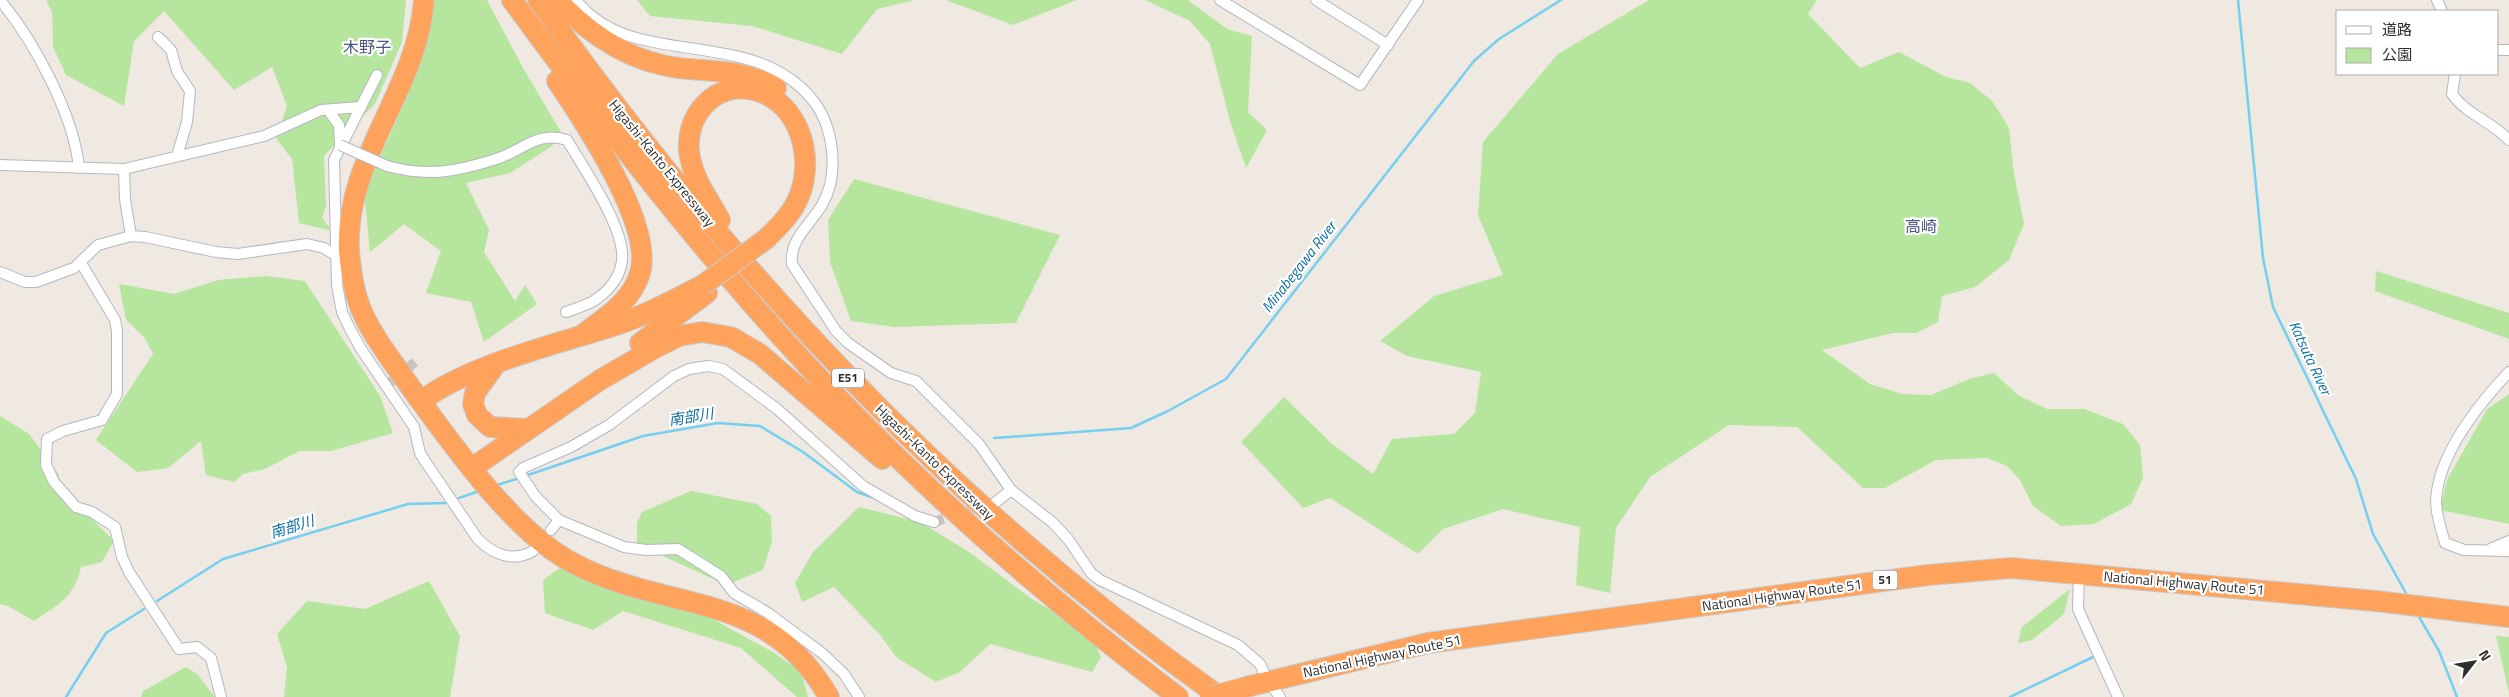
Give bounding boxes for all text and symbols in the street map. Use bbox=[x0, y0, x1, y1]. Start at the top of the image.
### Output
legend bbox=[2336, 10, 2499, 75]
text: 道路 bbox=[2382, 18, 2412, 41]
district label: 木野子 bbox=[343, 35, 391, 59]
text: 公園 bbox=[2382, 43, 2412, 66]
street label: Higashi-Kanto Expressway bbox=[604, 95, 720, 231]
water label: Minabegawa River bbox=[1256, 214, 1343, 317]
district label: 高崎 bbox=[1905, 214, 1937, 238]
water label: Katsuta River bbox=[2283, 317, 2339, 401]
road number: E51 bbox=[832, 368, 864, 388]
street label: Higashi-Kanto Expressway bbox=[871, 399, 1000, 524]
water label: 南部川 bbox=[667, 401, 717, 431]
water label: 南部川 bbox=[267, 508, 319, 544]
street label: National Highway Route 51 bbox=[2103, 565, 2265, 600]
road number: 51 bbox=[1872, 570, 1898, 590]
street label: National Highway Route 51 bbox=[1701, 573, 1863, 616]
street label: National Highway Route 51 bbox=[1301, 628, 1463, 683]
north arrow bbox=[2449, 637, 2499, 687]
text: N bbox=[2474, 645, 2497, 665]

